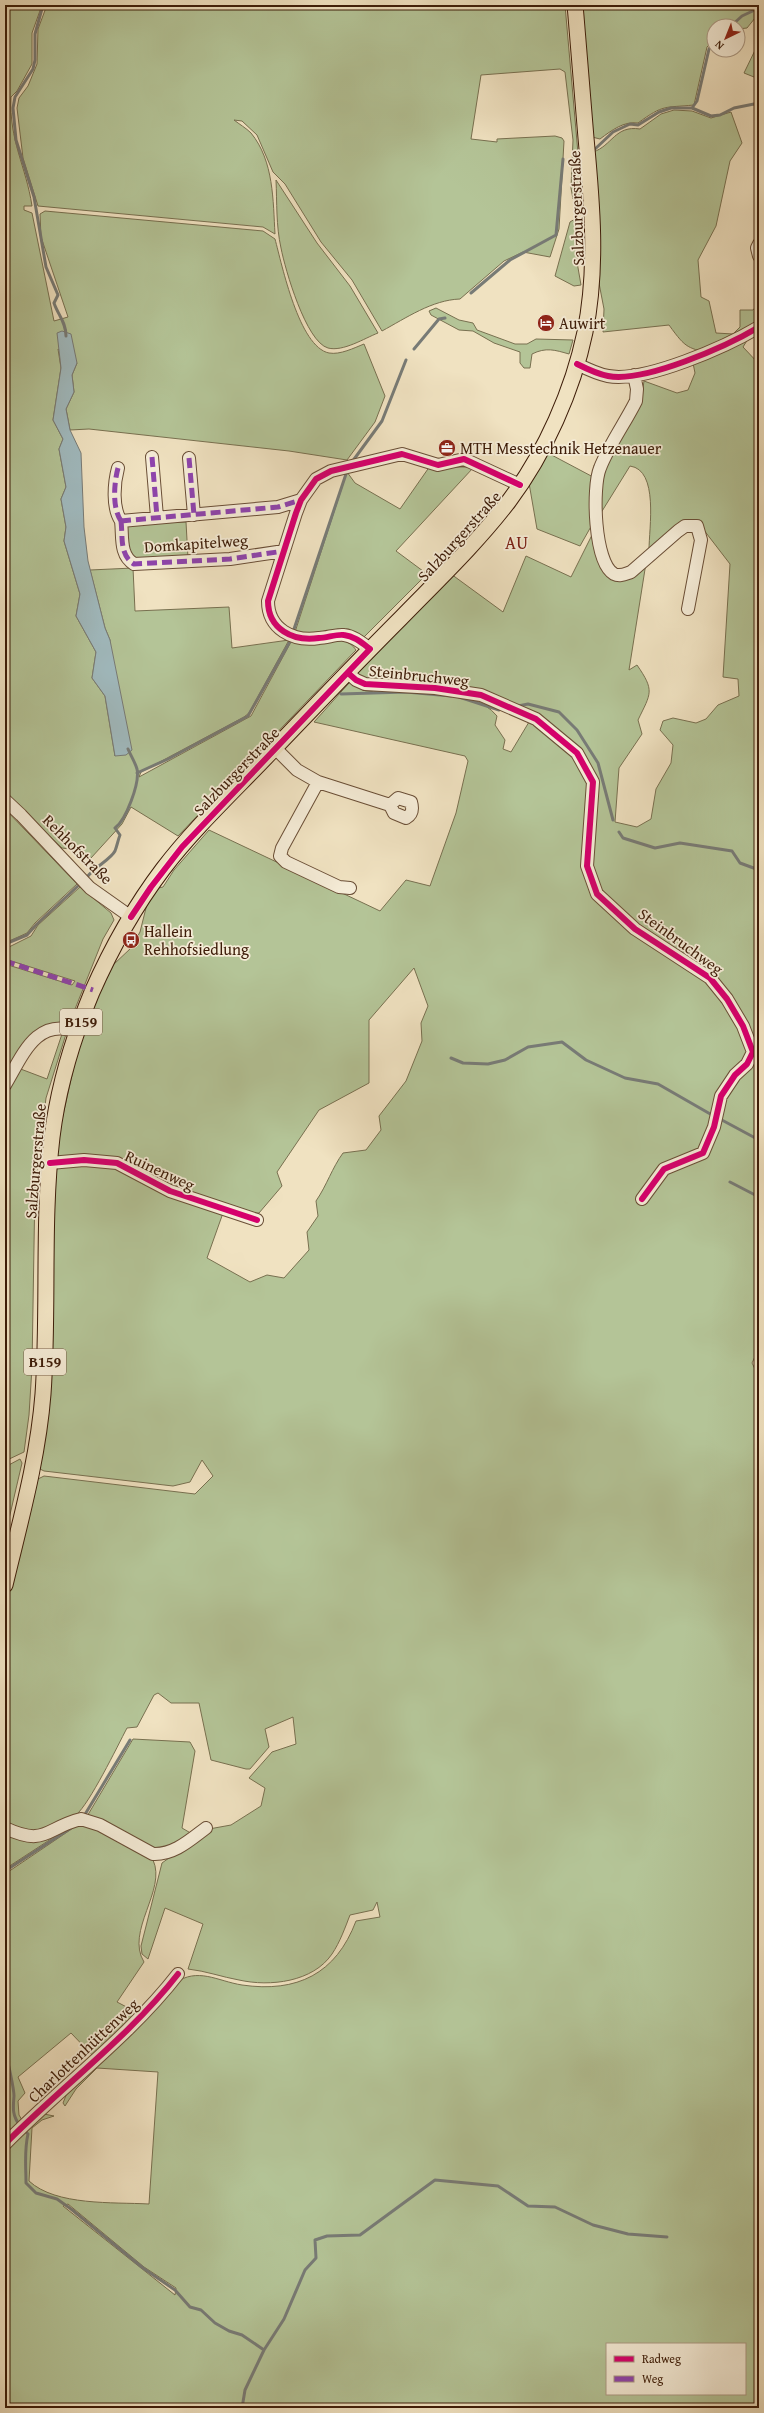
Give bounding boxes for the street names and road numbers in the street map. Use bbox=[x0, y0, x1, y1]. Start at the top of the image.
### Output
street label: Salzburgerstraße bbox=[562, 150, 590, 266]
street label: Salzburgerstraße bbox=[411, 485, 507, 587]
street label: Domkapitelweg bbox=[143, 527, 249, 559]
street label: Steinbruchweg bbox=[368, 658, 470, 692]
street label: Salzburgerstraße bbox=[187, 721, 285, 821]
street label: Rehhofstraße bbox=[37, 808, 119, 890]
street label: Steinbruchweg bbox=[633, 902, 729, 980]
road number: B159 bbox=[60, 1009, 102, 1035]
street label: Salzburgerstraße bbox=[18, 1102, 52, 1220]
street label: Ruinenweg bbox=[121, 1143, 199, 1197]
road number: B159 bbox=[24, 1349, 66, 1375]
street label: Charlottenhüttenweg bbox=[22, 1992, 144, 2108]

